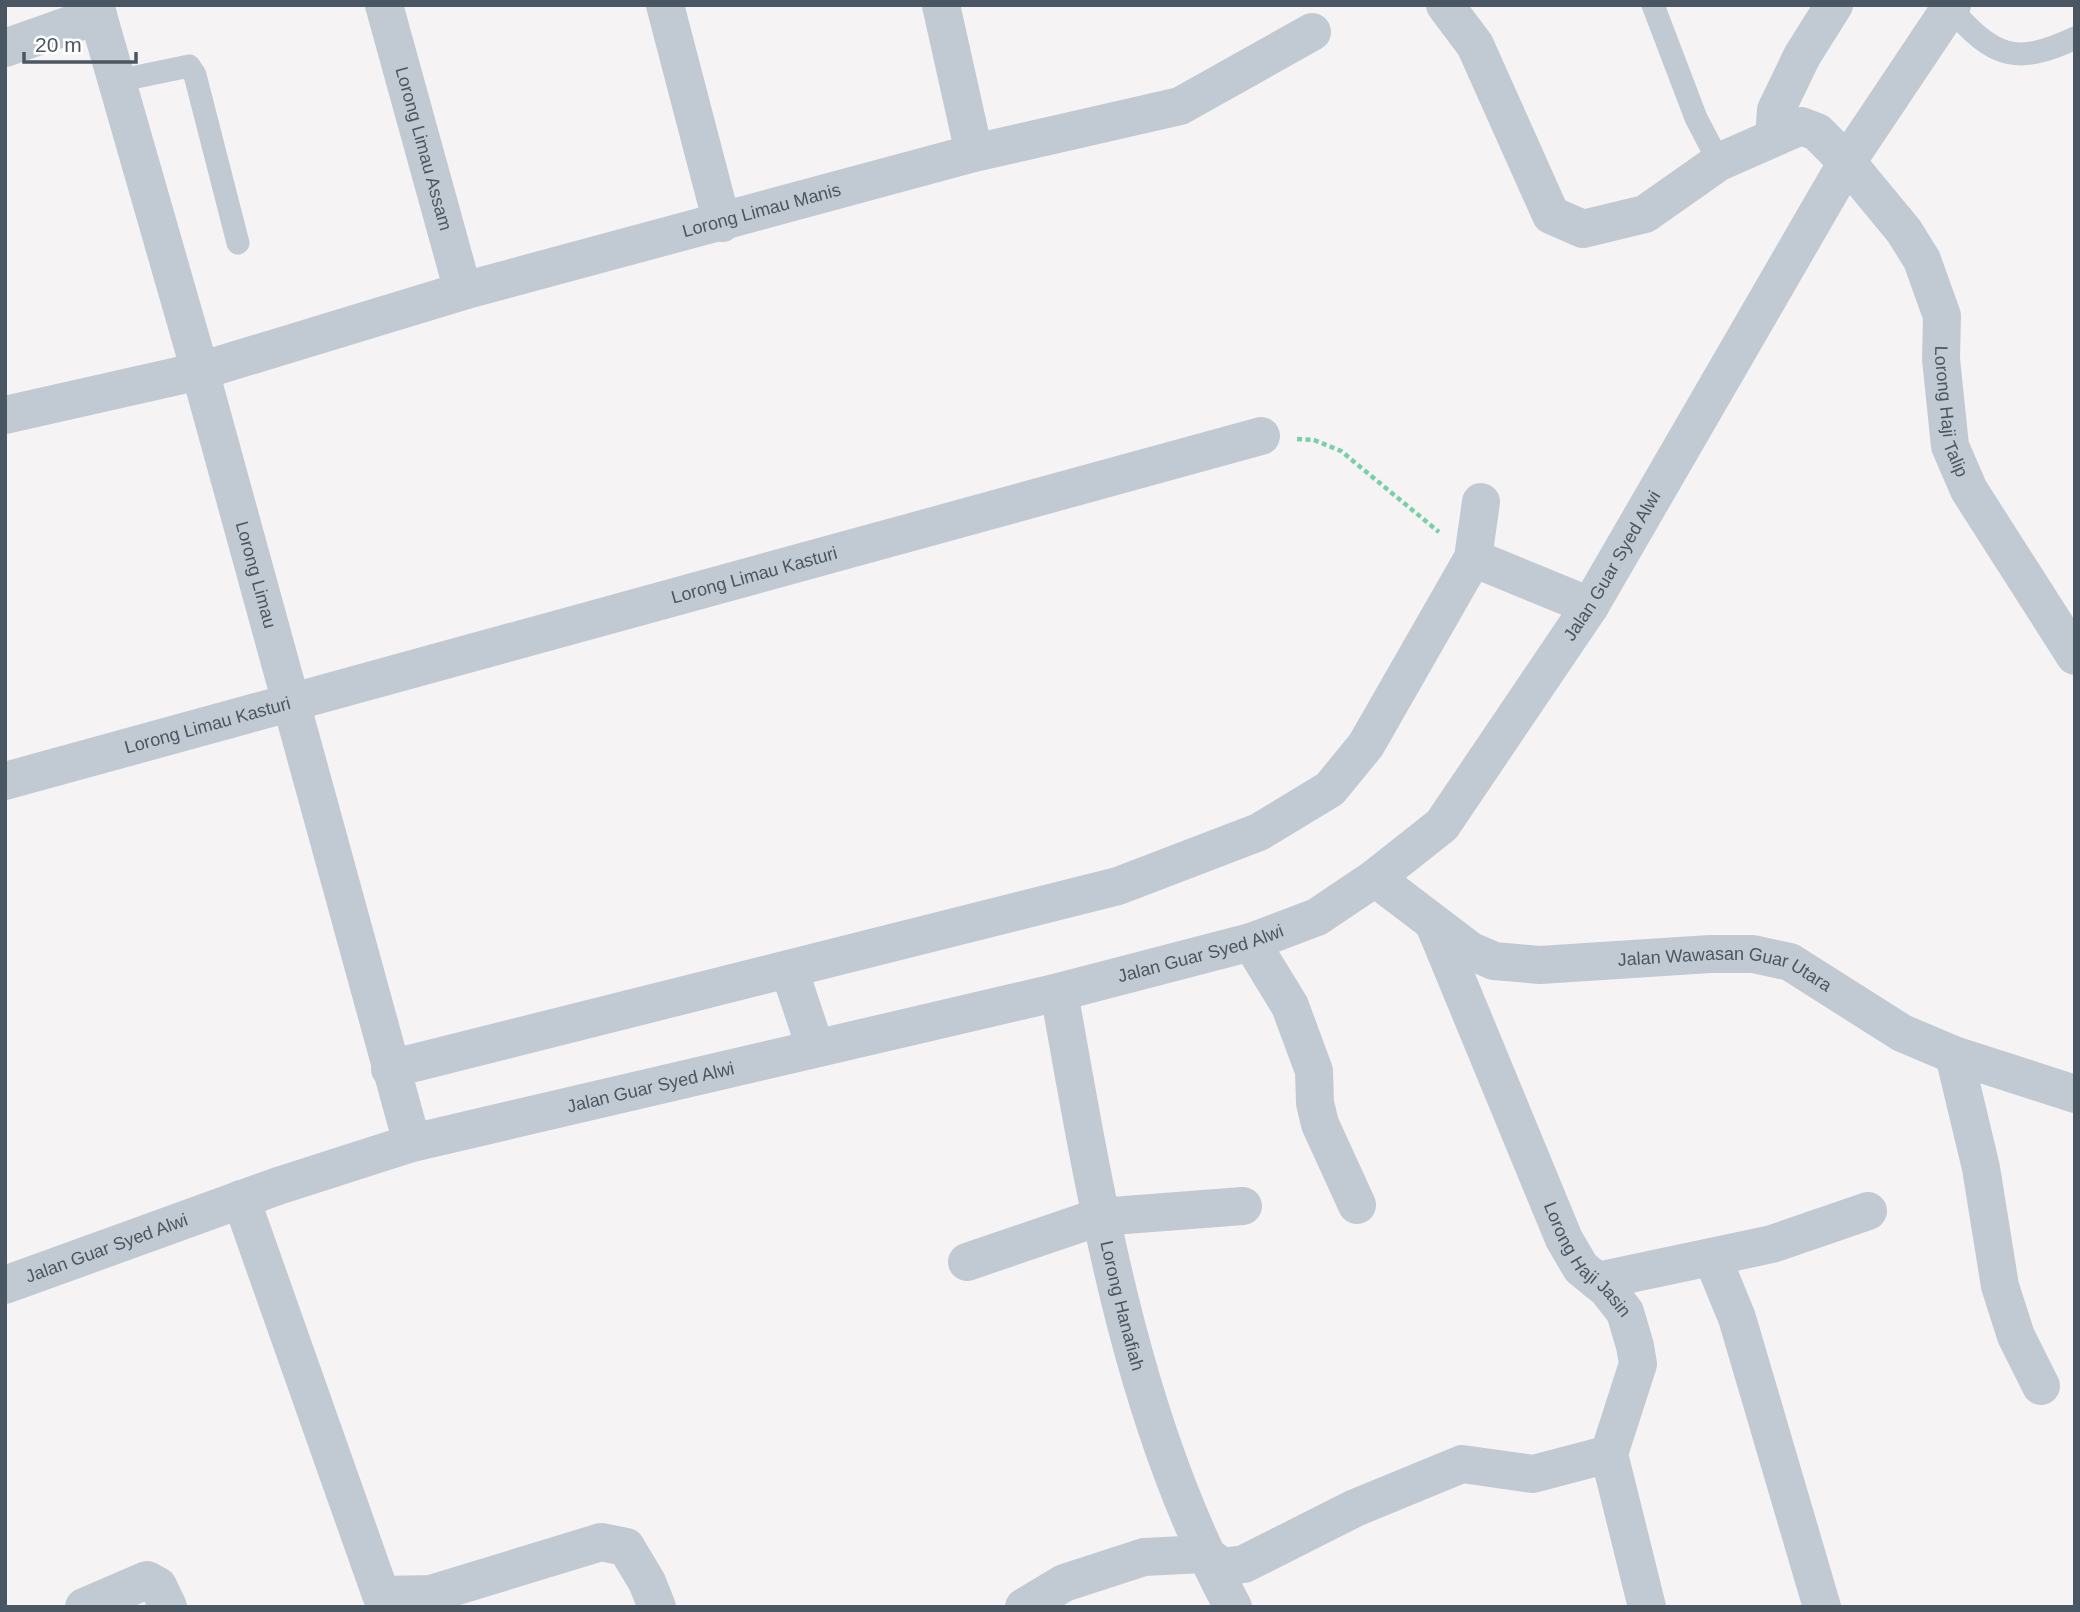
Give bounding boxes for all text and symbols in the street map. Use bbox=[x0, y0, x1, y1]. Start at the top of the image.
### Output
scale bar bbox=[24, 21, 136, 65]
text: 20 m bbox=[35, 33, 82, 56]
street label: Lorong Limau Assam bbox=[392, 64, 456, 233]
street label: Lorong Limau Manis bbox=[680, 179, 843, 241]
street label: Lorong Haji Talip bbox=[1931, 345, 1972, 480]
street label: Jalan Guar Syed Alwi bbox=[1559, 487, 1665, 645]
street label: Lorong Limau bbox=[232, 519, 280, 630]
street label: Lorong Limau Kasturi bbox=[669, 543, 839, 608]
street label: Lorong Limau Kasturi bbox=[122, 693, 293, 758]
street label: Jalan Guar Syed Alwi bbox=[1115, 921, 1286, 986]
street label: Jalan Wawasan Guar Utara bbox=[1617, 943, 1836, 996]
street label: Jalan Guar Syed Alwi bbox=[565, 1058, 736, 1117]
street label: Lorong Haji Jasin bbox=[1540, 1199, 1635, 1321]
street label: Jalan Guar Syed Alwi bbox=[23, 1210, 190, 1287]
street label: Lorong Hanafiah bbox=[1096, 1239, 1148, 1373]

